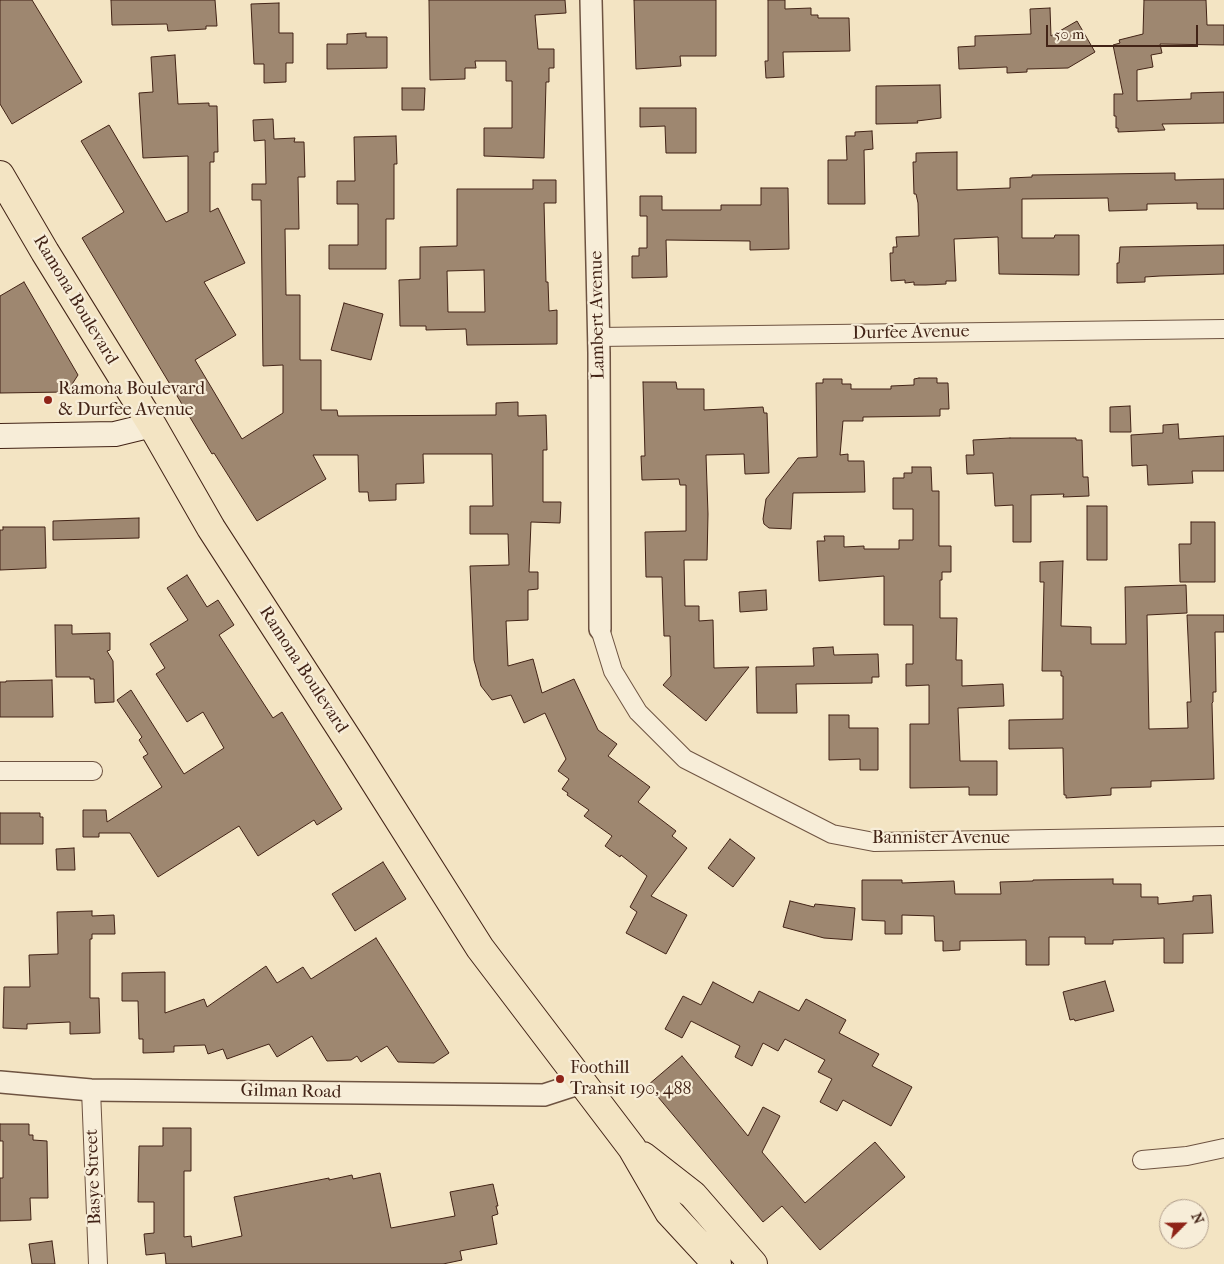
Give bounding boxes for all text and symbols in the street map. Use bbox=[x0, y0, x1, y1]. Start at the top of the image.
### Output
scale bar bbox=[1049, 15, 1202, 47]
text: 50 m bbox=[1054, 25, 1084, 43]
street label: Ramona Boulevard bbox=[28, 231, 122, 369]
street label: Lambert Avenue bbox=[586, 251, 610, 379]
street label: Durfee Avenue bbox=[852, 321, 970, 345]
place label: Ramona Boulevard & Durfee Avenue bbox=[58, 379, 205, 422]
marker: Ramona Boulevard & Durfee Avenue bbox=[42, 394, 54, 406]
street label: Ramona Boulevard bbox=[254, 602, 352, 738]
street label: Bannister Avenue bbox=[872, 828, 1010, 850]
place label: Foothill Transit 190, 488 bbox=[570, 1058, 692, 1100]
marker: Foothill Transit 190, 488 bbox=[554, 1073, 566, 1085]
street label: Gilman Road bbox=[240, 1080, 342, 1104]
street label: Basye Street bbox=[82, 1129, 106, 1225]
north arrow bbox=[1159, 1199, 1209, 1249]
text: N bbox=[1187, 1210, 1207, 1227]

